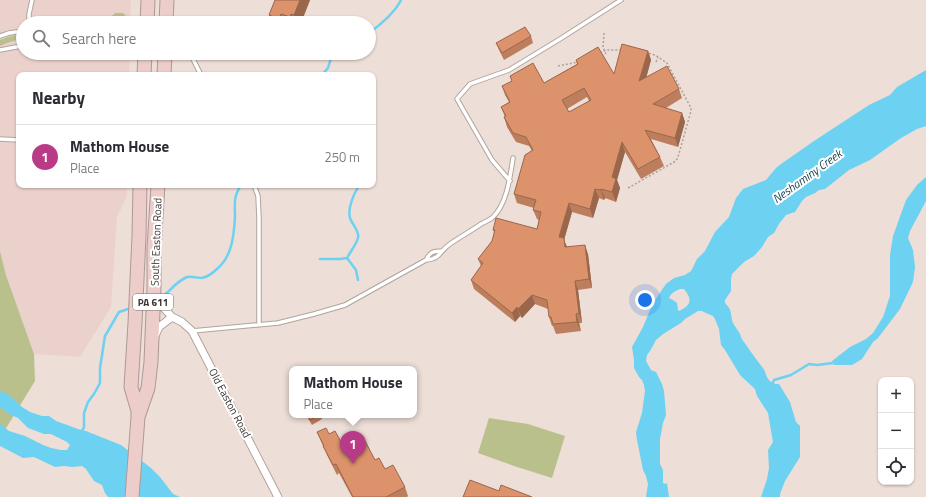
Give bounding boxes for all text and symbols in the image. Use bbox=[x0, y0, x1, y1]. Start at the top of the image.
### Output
search box bbox=[16, 16, 376, 60]
icon: search bbox=[30, 27, 52, 49]
text: Search here bbox=[62, 27, 136, 50]
text: Nearby bbox=[32, 85, 85, 111]
text: Mathom House bbox=[70, 135, 169, 158]
water label: Neshaminy Creek bbox=[768, 143, 847, 208]
text: 1 bbox=[41, 147, 49, 167]
text: 250 m bbox=[324, 147, 360, 167]
text: Place bbox=[70, 158, 99, 178]
street label: South Easton Road bbox=[146, 197, 166, 286]
your location bbox=[635, 290, 655, 310]
road number: PA 611 bbox=[133, 294, 173, 310]
street label: Old Easton Road bbox=[205, 365, 255, 441]
popup bbox=[289, 366, 417, 418]
text: Mathom House bbox=[303, 371, 403, 394]
map controls bbox=[878, 377, 914, 485]
button: + bbox=[878, 377, 914, 413]
text: Place bbox=[303, 394, 333, 414]
button: − bbox=[878, 413, 914, 449]
pin: 1 bbox=[340, 431, 366, 464]
button: locate bbox=[878, 449, 914, 485]

